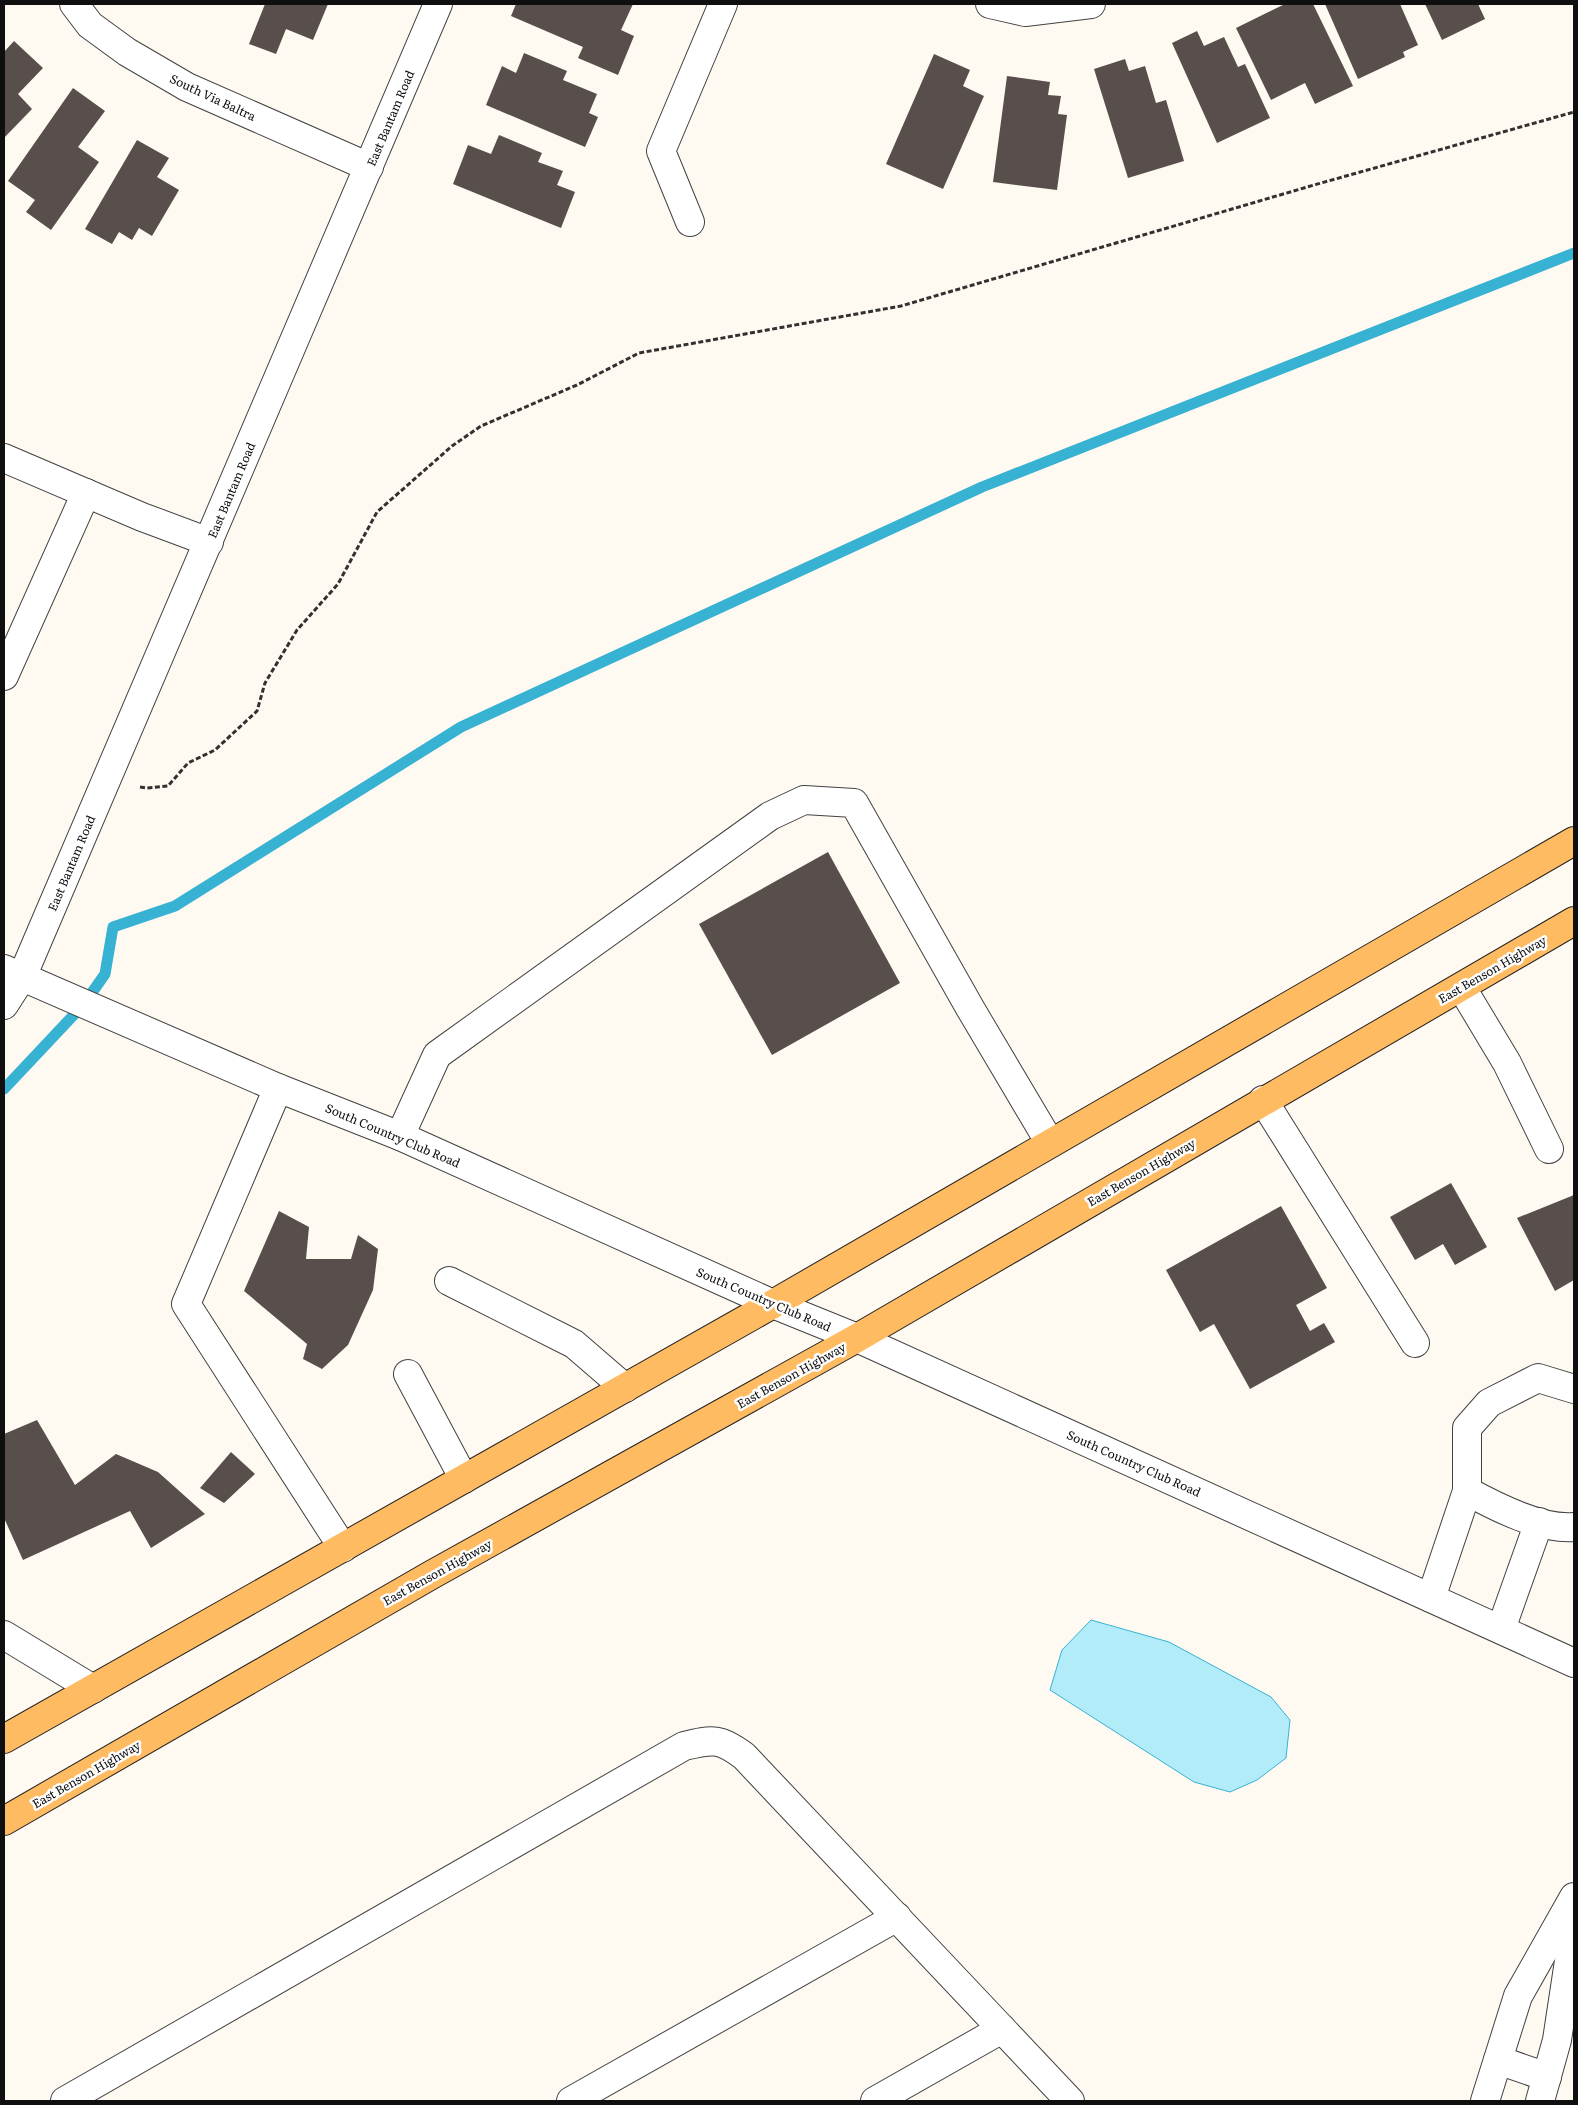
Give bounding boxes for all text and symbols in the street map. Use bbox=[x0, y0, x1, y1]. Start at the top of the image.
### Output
street label: East Bantam Road bbox=[362, 67, 419, 169]
street label: South Via Baltra bbox=[167, 69, 260, 125]
street label: East Bantam Road bbox=[203, 439, 260, 541]
street label: East Bantam Road bbox=[43, 812, 100, 914]
street label: East Benson Highway bbox=[1435, 931, 1549, 1007]
street label: South Country Club Road bbox=[323, 1098, 464, 1172]
street label: East Benson Highway bbox=[1084, 1134, 1198, 1210]
street label: South Country Club Road bbox=[694, 1262, 835, 1336]
street label: East Benson Highway bbox=[733, 1337, 849, 1412]
street label: South Country Club Road bbox=[1064, 1425, 1204, 1501]
street label: East Benson Highway bbox=[379, 1534, 495, 1609]
street label: East Benson Highway bbox=[29, 1736, 143, 1812]

